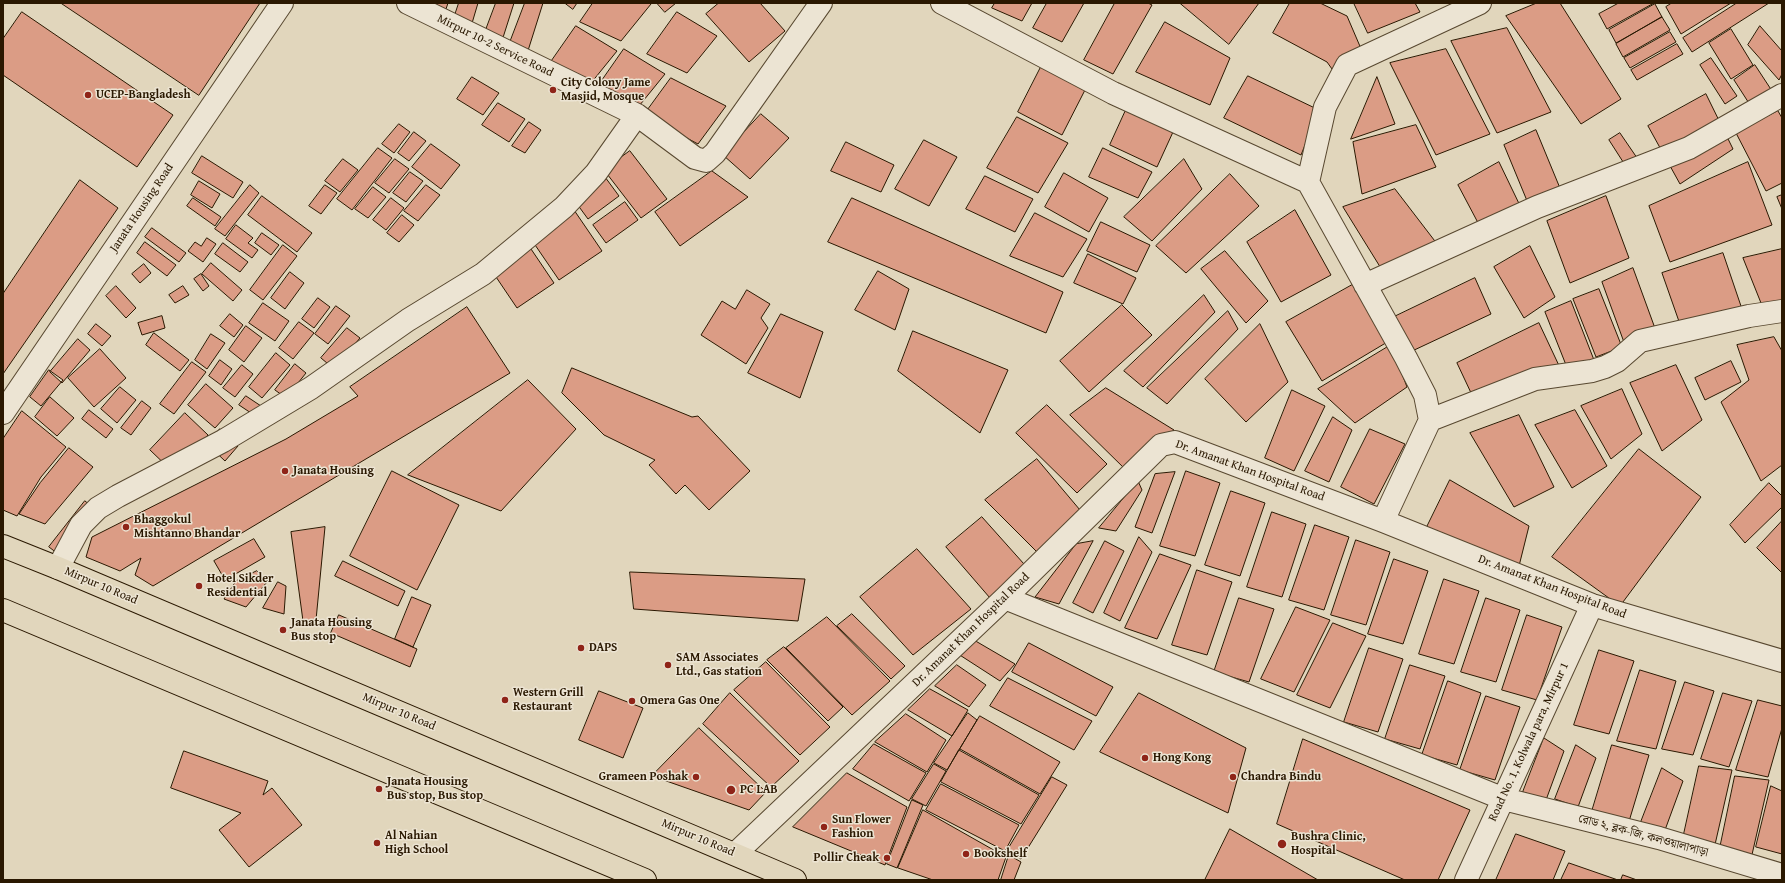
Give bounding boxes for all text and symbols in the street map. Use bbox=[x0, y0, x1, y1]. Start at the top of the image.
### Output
street label: Mirpur 10-2 Service Road bbox=[435, 12, 555, 80]
place label: City Colony Jame Masjid, Mosque bbox=[561, 76, 650, 104]
marker: City Colony Jame Masjid, Mosque bbox=[548, 85, 558, 95]
place label: UCEP-Bangladesh bbox=[96, 88, 190, 102]
marker: UCEP-Bangladesh bbox=[83, 90, 93, 100]
street label: Janata Housing Road bbox=[107, 161, 177, 255]
street label: Dr. Amanat Khan Hospital Road bbox=[1174, 437, 1326, 505]
place label: Janata Housing bbox=[293, 464, 374, 478]
marker: Janata Housing bbox=[280, 466, 290, 476]
place label: Bhaggokul Mishtanno Bhandar bbox=[134, 513, 240, 541]
marker: Bhaggokul Mishtanno Bhandar bbox=[121, 522, 131, 532]
street label: Dr. Amanat Khan Hospital Road bbox=[1476, 552, 1628, 622]
street label: Mirpur 10 Road bbox=[62, 564, 140, 608]
street label: Dr. Amanat Khan Hospital Road bbox=[909, 570, 1033, 690]
place label: Hotel Sikder Residential bbox=[207, 572, 274, 600]
marker: Hotel Sikder Residential bbox=[194, 581, 204, 591]
place label: Janata Housing Bus stop bbox=[291, 616, 372, 644]
marker: Janata Housing Bus stop bbox=[278, 625, 288, 635]
place label: DAPS bbox=[589, 641, 617, 655]
marker: DAPS bbox=[576, 643, 586, 653]
place label: SAM Associates Ltd., Gas station bbox=[676, 651, 762, 679]
marker: SAM Associates Ltd., Gas station bbox=[663, 660, 673, 670]
street label: Road No. 1, Kolwala para, Mirpur 1 bbox=[1486, 660, 1572, 824]
place label: Western Grill Restaurant bbox=[513, 686, 583, 714]
street label: Mirpur 10 Road bbox=[360, 690, 438, 734]
place label: Omera Gas One bbox=[640, 694, 720, 708]
marker: Western Grill Restaurant bbox=[500, 695, 510, 705]
marker: Omera Gas One bbox=[627, 696, 637, 706]
place label: Hong Kong bbox=[1153, 751, 1211, 765]
marker: Hong Kong bbox=[1140, 753, 1150, 763]
place label: Grameen Poshak bbox=[599, 770, 688, 784]
place label: Chandra Bindu bbox=[1241, 770, 1321, 784]
marker: Grameen Poshak bbox=[691, 772, 701, 782]
marker: Chandra Bindu bbox=[1228, 772, 1238, 782]
place label: Janata Housing Bus stop, Bus stop bbox=[387, 775, 483, 803]
place label: PC LAB bbox=[740, 783, 778, 797]
marker: Janata Housing Bus stop, Bus stop bbox=[374, 784, 384, 794]
marker: PC LAB bbox=[725, 784, 737, 796]
street label: রোড ২, ব্লক-জি, কলওয়ালাপাড়া bbox=[1576, 812, 1710, 860]
place label: Sun Flower Fashion bbox=[832, 813, 891, 841]
street label: Mirpur 10 Road bbox=[659, 816, 737, 860]
marker: Sun Flower Fashion bbox=[819, 822, 829, 832]
place label: Al Nahian High School bbox=[385, 829, 448, 857]
place label: Bushra Clinic, Hospital bbox=[1291, 830, 1366, 858]
marker: Al Nahian High School bbox=[372, 838, 382, 848]
marker: Bushra Clinic, Hospital bbox=[1276, 838, 1288, 850]
place label: Bookshelf bbox=[974, 847, 1027, 861]
marker: Bookshelf bbox=[961, 849, 971, 859]
place label: Pollir Cheak bbox=[814, 851, 879, 865]
marker: Pollir Cheak bbox=[882, 853, 892, 863]

